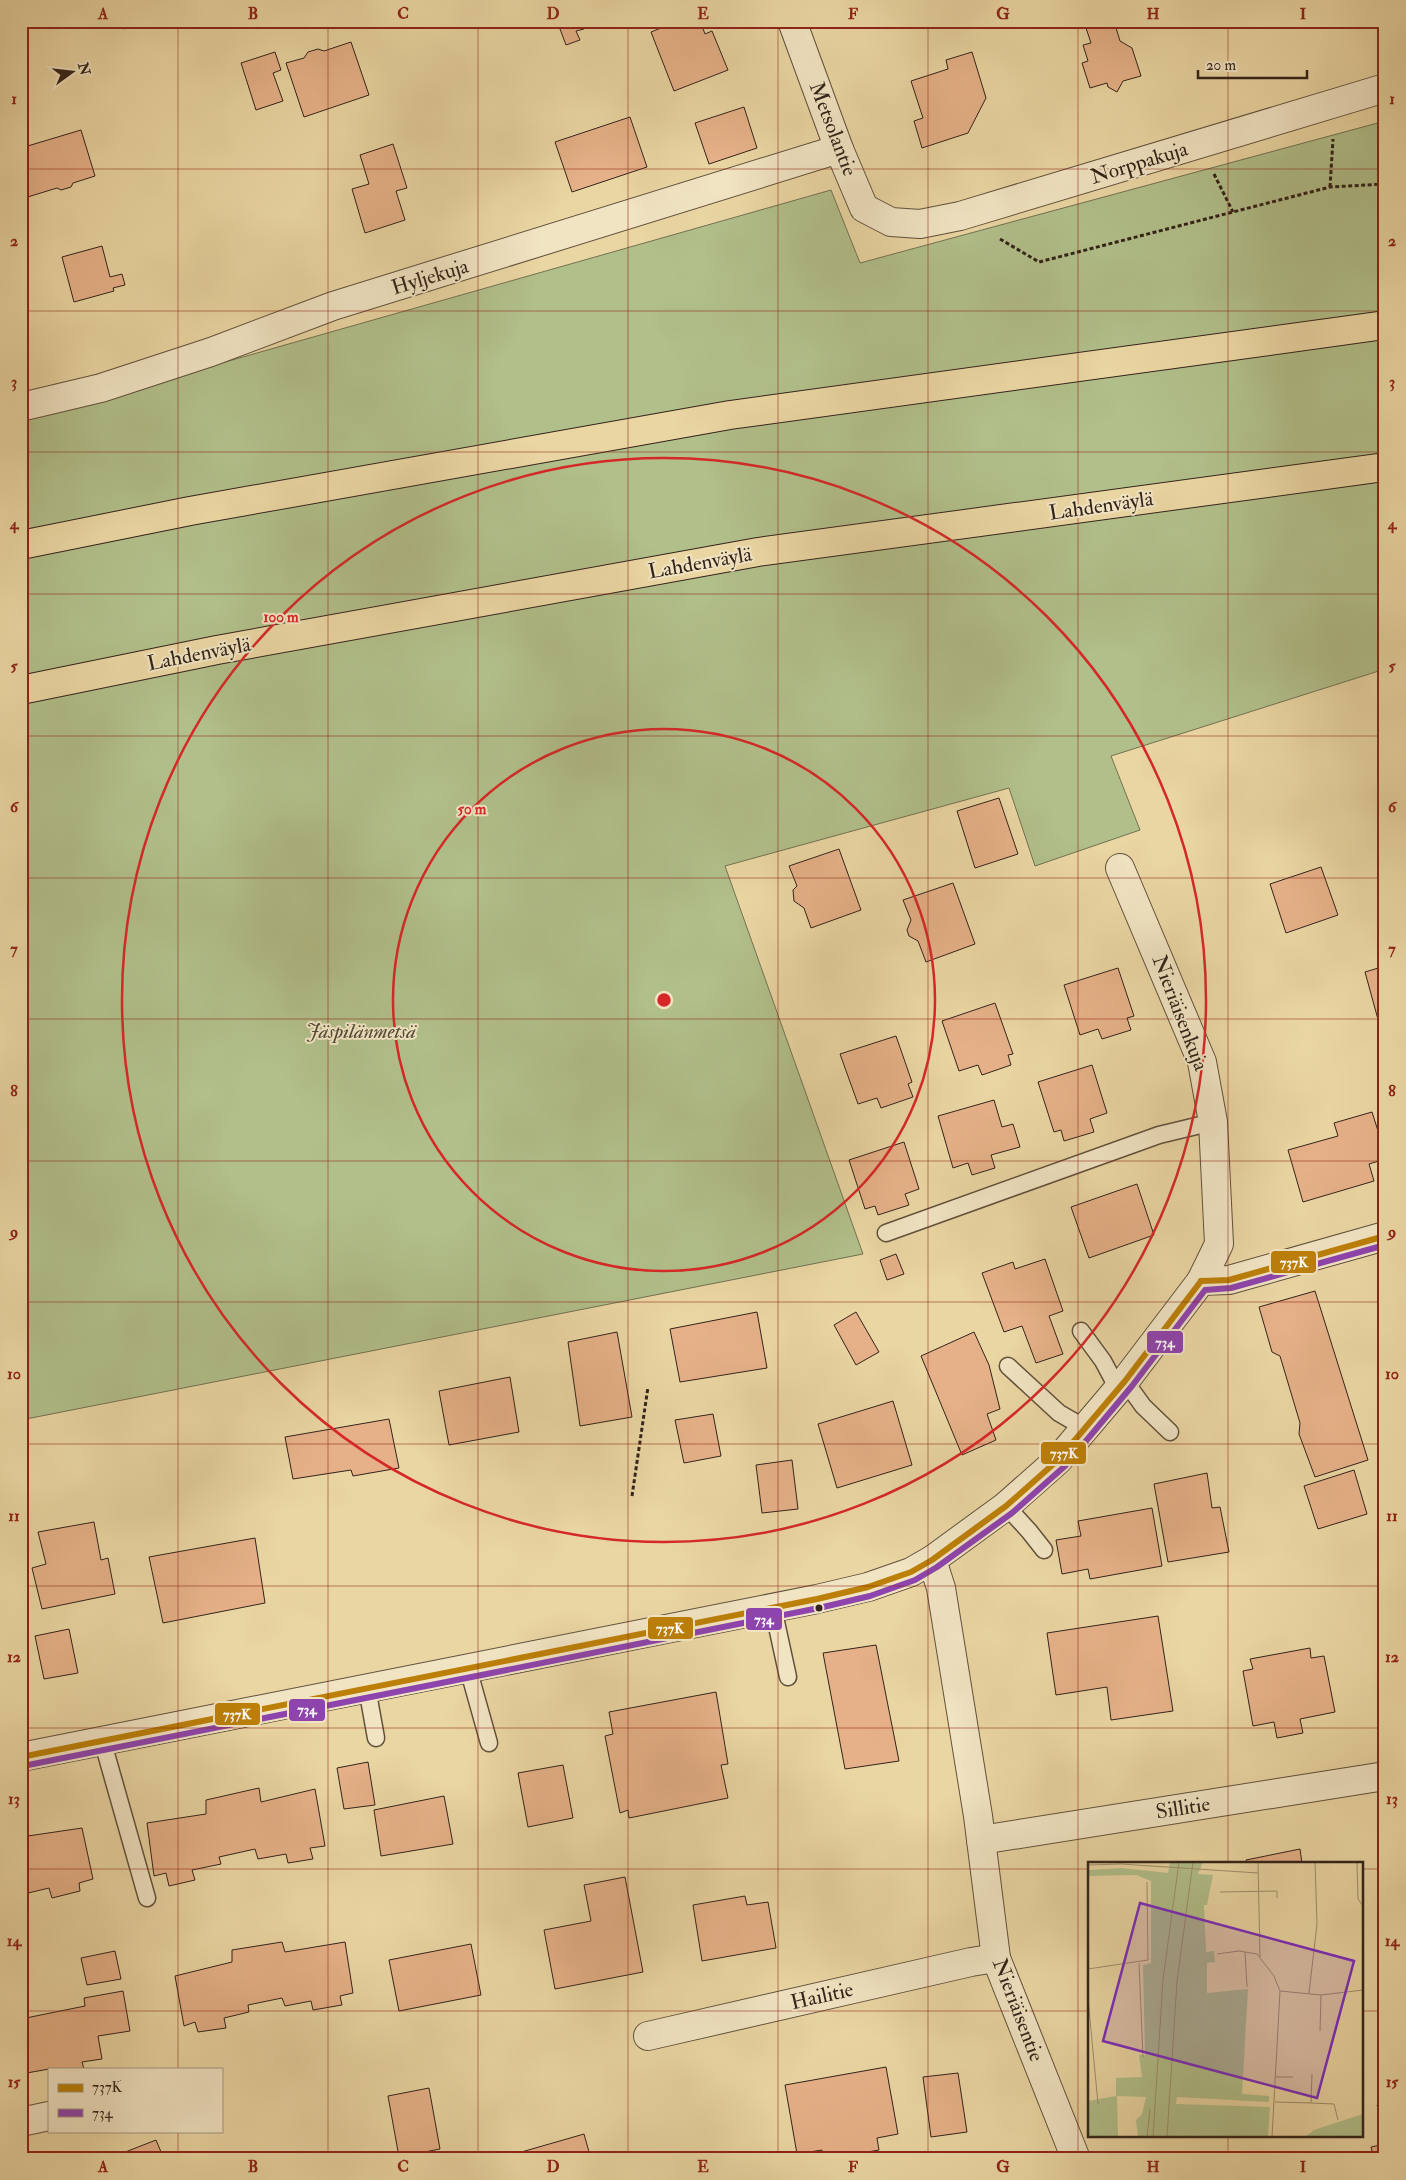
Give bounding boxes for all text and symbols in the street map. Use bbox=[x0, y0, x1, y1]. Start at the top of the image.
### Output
text: A bbox=[97, 4, 109, 24]
text: B bbox=[248, 4, 258, 24]
text: C bbox=[397, 4, 409, 24]
text: D bbox=[546, 4, 560, 24]
text: E bbox=[697, 4, 709, 24]
text: F bbox=[848, 4, 858, 24]
text: G bbox=[996, 4, 1010, 24]
text: H bbox=[1146, 4, 1160, 24]
text: I bbox=[1300, 4, 1307, 24]
north arrow bbox=[48, 48, 98, 98]
scale bar bbox=[1198, 48, 1307, 80]
text: 20 m bbox=[1206, 56, 1236, 75]
text: N bbox=[74, 60, 94, 77]
street label: Metsolantie bbox=[803, 78, 863, 180]
text: 1 bbox=[11, 89, 17, 109]
text: 1 bbox=[1389, 89, 1395, 109]
street label: Norppakuja bbox=[1087, 135, 1191, 191]
text: 2 bbox=[10, 231, 18, 251]
text: 2 bbox=[1388, 231, 1396, 251]
street label: Hyljekuja bbox=[388, 252, 472, 302]
text: 3 bbox=[11, 372, 17, 392]
text: 3 bbox=[1389, 372, 1395, 392]
street label: Lahdenväylä bbox=[1047, 485, 1155, 527]
text: 4 bbox=[9, 514, 20, 534]
text: 4 bbox=[1387, 514, 1398, 534]
street label: Lahdenväylä bbox=[646, 541, 754, 585]
text: 100 m bbox=[263, 608, 299, 627]
street label: Lahdenväylä bbox=[145, 631, 254, 677]
text: 5 bbox=[10, 656, 18, 676]
text: 5 bbox=[1388, 656, 1396, 676]
text: 6 bbox=[10, 797, 20, 817]
text: 6 bbox=[1388, 797, 1398, 817]
text: 50 m bbox=[458, 800, 487, 819]
text: 7 bbox=[10, 939, 18, 959]
text: 7 bbox=[1388, 939, 1396, 959]
street label: Nieriäisenkuja bbox=[1146, 951, 1215, 1075]
centre of rings bbox=[655, 991, 673, 1009]
park label: Jäspilänmetsä bbox=[306, 1018, 417, 1045]
text: 8 bbox=[10, 1081, 18, 1101]
text: 8 bbox=[1388, 1081, 1396, 1101]
text: 9 bbox=[8, 1222, 18, 1242]
text: 9 bbox=[1386, 1222, 1396, 1242]
line badge: 737K bbox=[1270, 1250, 1317, 1274]
text: 737K bbox=[1280, 1254, 1309, 1271]
line badge: 734 bbox=[1146, 1330, 1184, 1354]
text: 734 bbox=[1155, 1334, 1176, 1351]
text: 10 bbox=[7, 1364, 21, 1384]
text: 10 bbox=[1385, 1364, 1399, 1384]
line badge: 737K bbox=[1040, 1441, 1087, 1465]
text: 737K bbox=[1050, 1445, 1079, 1462]
text: 11 bbox=[8, 1506, 20, 1526]
text: 11 bbox=[1386, 1506, 1398, 1526]
unlabelled marker bbox=[814, 1603, 824, 1613]
line badge: 734 bbox=[745, 1607, 783, 1631]
text: 734 bbox=[754, 1611, 775, 1628]
line badge: 737K bbox=[647, 1616, 694, 1640]
text: 737K bbox=[656, 1620, 685, 1637]
text: 12 bbox=[7, 1647, 21, 1667]
text: 12 bbox=[1385, 1647, 1399, 1667]
line badge: 734 bbox=[288, 1698, 326, 1722]
text: 734 bbox=[297, 1701, 318, 1718]
line badge: 737K bbox=[214, 1702, 261, 1726]
text: 737K bbox=[223, 1706, 252, 1723]
text: 13 bbox=[8, 1789, 20, 1809]
text: 13 bbox=[1386, 1789, 1398, 1809]
street label: Sillitie bbox=[1154, 1790, 1212, 1826]
inset map bbox=[1088, 1862, 1364, 2138]
text: 14 bbox=[7, 1931, 23, 1951]
text: 14 bbox=[1385, 1931, 1401, 1951]
street label: Nieriäisentie bbox=[986, 1955, 1050, 2066]
street label: Hailitie bbox=[788, 1976, 856, 2016]
legend bbox=[48, 2068, 222, 2132]
text: 15 bbox=[8, 2072, 21, 2092]
text: 15 bbox=[1386, 2072, 1399, 2092]
text: 737K bbox=[92, 2078, 123, 2097]
text: 734 bbox=[92, 2104, 114, 2123]
text: A bbox=[97, 2157, 109, 2177]
text: B bbox=[248, 2157, 258, 2177]
text: C bbox=[397, 2157, 409, 2177]
text: D bbox=[546, 2157, 560, 2177]
text: E bbox=[697, 2157, 709, 2177]
text: F bbox=[848, 2157, 858, 2177]
text: G bbox=[996, 2157, 1010, 2177]
text: H bbox=[1146, 2157, 1160, 2177]
text: I bbox=[1300, 2157, 1307, 2177]

